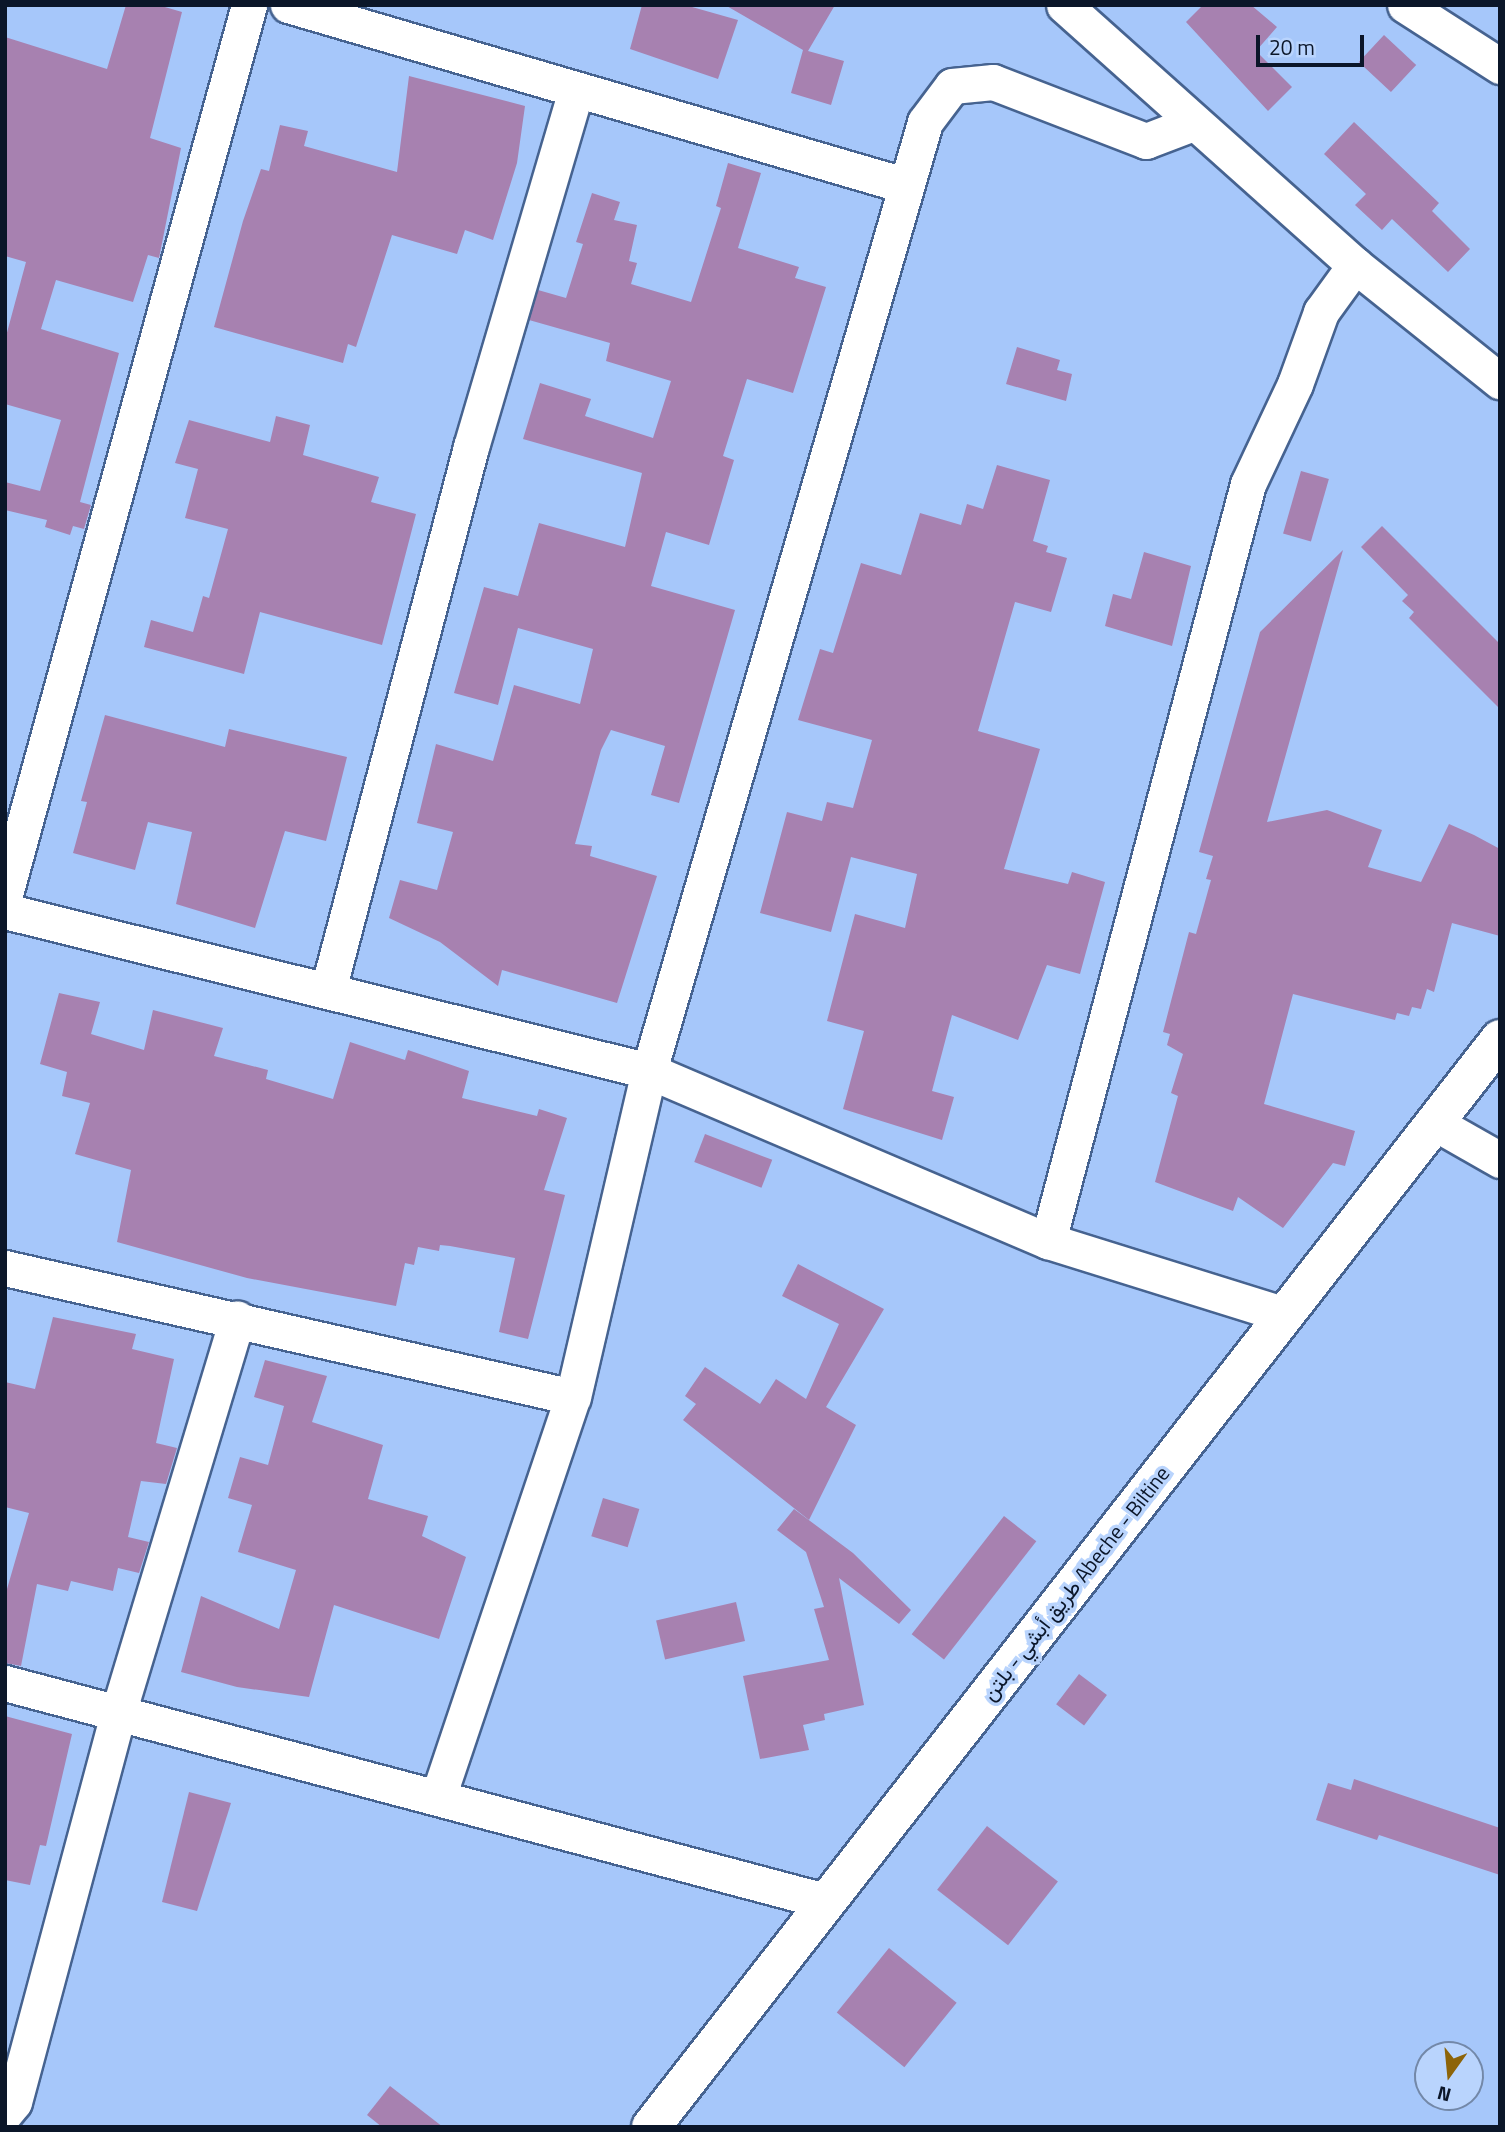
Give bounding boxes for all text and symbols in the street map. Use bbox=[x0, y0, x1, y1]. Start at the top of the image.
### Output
scale bar bbox=[1260, 21, 1368, 65]
text: 20 m bbox=[1269, 31, 1315, 63]
street label: طريق أبشي - بلتن Abeche - Biltine bbox=[976, 1461, 1174, 1705]
north arrow bbox=[1414, 2041, 1484, 2111]
text: N bbox=[1434, 2079, 1454, 2111]

